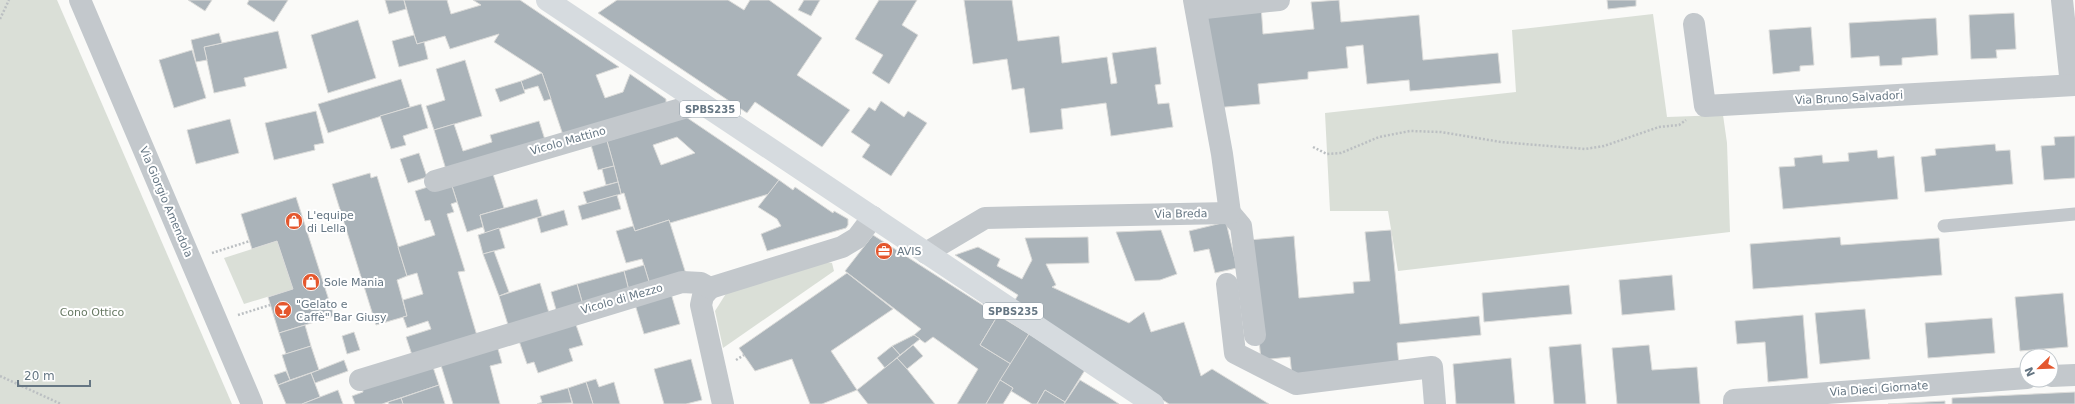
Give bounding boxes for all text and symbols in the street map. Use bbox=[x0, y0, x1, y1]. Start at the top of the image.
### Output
street label: Via Bruno Salvadori bbox=[1795, 89, 1903, 107]
road number: SPBS235 bbox=[680, 101, 740, 117]
street label: Vicolo Mattino bbox=[529, 124, 608, 158]
street label: Via Giorgio Amendola bbox=[137, 145, 195, 259]
street label: Via Breda bbox=[1154, 207, 1208, 221]
place label: L'equipe di Lella bbox=[307, 209, 354, 235]
shop icon: L'equipe di Lella bbox=[284, 211, 304, 231]
office icon: AVIS bbox=[874, 241, 894, 261]
place label: AVIS bbox=[897, 245, 922, 258]
shop icon: Sole Mania bbox=[301, 272, 321, 292]
place label: Sole Mania bbox=[324, 276, 384, 289]
street label: Vicolo di Mezzo bbox=[580, 281, 665, 317]
place label: "Gelato e Caffè" Bar Giusy bbox=[296, 298, 387, 324]
bar icon: "Gelato e Caffè" Bar Giusy bbox=[273, 300, 293, 320]
road number: SPBS235 bbox=[983, 303, 1043, 319]
park label: Cono Ottico bbox=[60, 306, 125, 319]
north arrow bbox=[2019, 348, 2059, 388]
scale bar bbox=[18, 362, 90, 388]
text: N bbox=[2022, 365, 2038, 378]
text: 20 m bbox=[24, 369, 55, 383]
street label: Via Dieci Giornate bbox=[1829, 379, 1929, 399]

